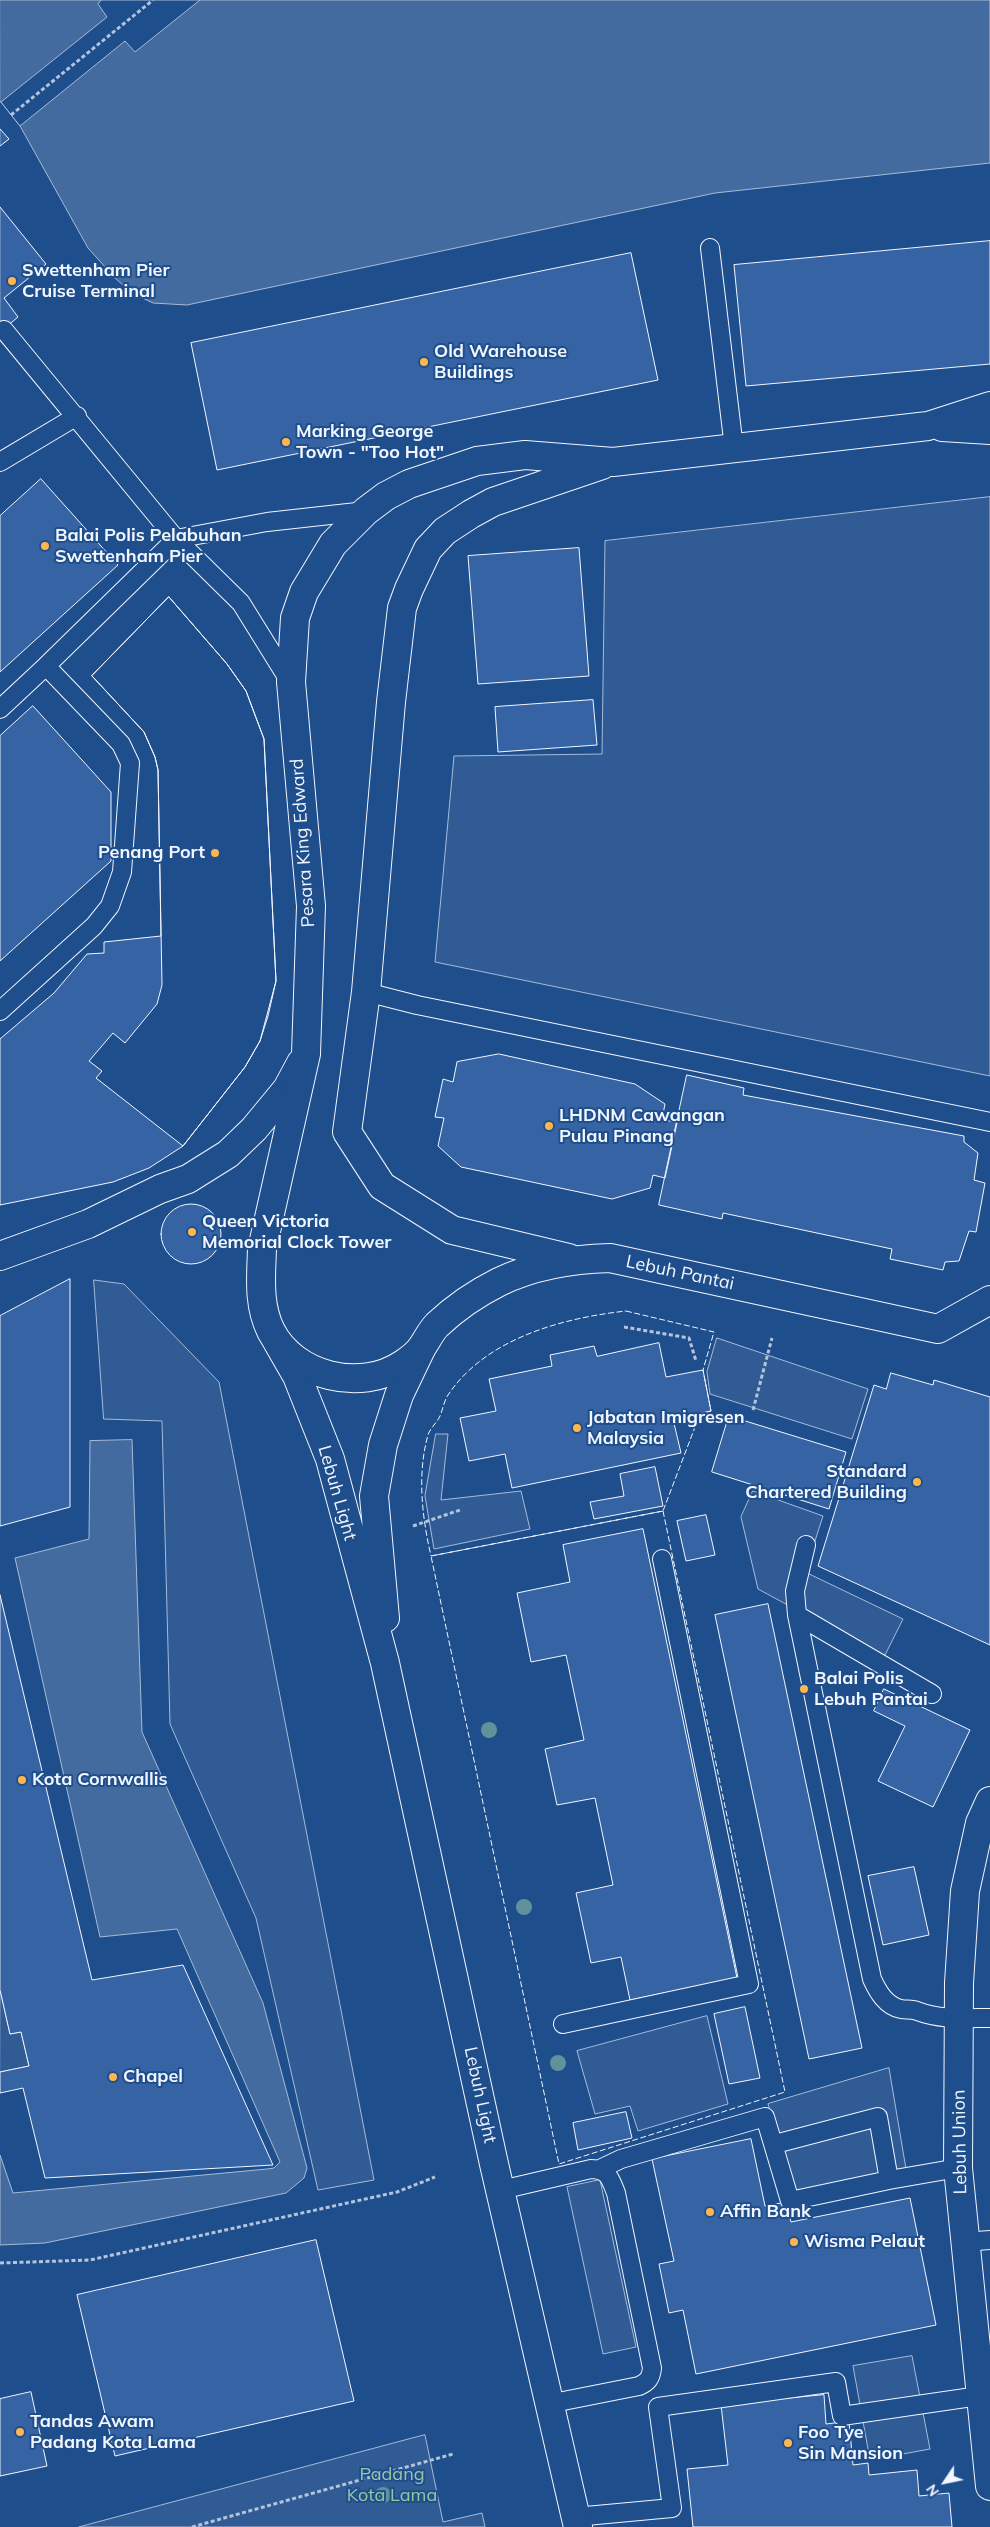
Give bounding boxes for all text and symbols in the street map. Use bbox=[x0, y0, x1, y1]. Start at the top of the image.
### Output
place label: Swettenham Pier Cruise Terminal bbox=[22, 260, 170, 302]
marker: Swettenham Pier Cruise Terminal bbox=[6, 275, 18, 287]
place label: Old Warehouse Buildings bbox=[434, 341, 567, 384]
marker: Old Warehouse Buildings bbox=[418, 356, 430, 368]
place label: Marking George Town - "Too Hot" bbox=[296, 421, 444, 464]
marker: Marking George Town - "Too Hot" bbox=[280, 436, 292, 448]
place label: Balai Polis Pelabuhan Swettenham Pier bbox=[55, 525, 242, 568]
marker: Balai Polis Pelabuhan Swettenham Pier bbox=[39, 540, 51, 552]
street label: Pesara King Edward bbox=[286, 758, 320, 928]
place label: Penang Port bbox=[98, 842, 205, 864]
marker: Penang Port bbox=[209, 847, 221, 859]
place label: LHDNM Cawangan Pulau Pinang bbox=[559, 1105, 725, 1148]
marker: LHDNM Cawangan Pulau Pinang bbox=[543, 1120, 555, 1132]
place label: Queen Victoria Memorial Clock Tower bbox=[202, 1211, 391, 1254]
marker: Queen Victoria Memorial Clock Tower bbox=[186, 1226, 198, 1238]
street label: Lebuh Pantai bbox=[624, 1251, 736, 1295]
place label: Jabatan Imigresen Malaysia bbox=[587, 1407, 744, 1450]
marker: Jabatan Imigresen Malaysia bbox=[571, 1422, 583, 1434]
street label: Lebuh Light bbox=[313, 1443, 361, 1543]
place label: Standard Chartered Building bbox=[745, 1461, 907, 1504]
marker: Standard Chartered Building bbox=[911, 1476, 923, 1488]
place label: Balai Polis Lebuh Pantai bbox=[814, 1668, 928, 1710]
marker: Balai Polis Lebuh Pantai bbox=[798, 1683, 810, 1695]
place label: Kota Cornwallis bbox=[32, 1769, 167, 1791]
marker: Kota Cornwallis bbox=[16, 1774, 28, 1786]
street label: Lebuh Light bbox=[459, 2045, 501, 2145]
place label: Chapel bbox=[123, 2066, 183, 2088]
marker: Chapel bbox=[107, 2071, 119, 2083]
street label: Lebuh Union bbox=[948, 2089, 972, 2195]
place label: Affin Bank bbox=[720, 2201, 811, 2223]
marker: Affin Bank bbox=[704, 2206, 716, 2218]
place label: Wisma Pelaut bbox=[804, 2231, 925, 2253]
marker: Wisma Pelaut bbox=[788, 2236, 800, 2248]
place label: Tandas Awam Padang Kota Lama bbox=[30, 2411, 196, 2454]
place label: Foo Tye Sin Mansion bbox=[798, 2422, 903, 2464]
marker: Tandas Awam Padang Kota Lama bbox=[14, 2426, 26, 2438]
marker: Foo Tye Sin Mansion bbox=[782, 2437, 794, 2449]
north arrow bbox=[920, 2457, 970, 2507]
park label: Padang Kota Lama bbox=[347, 2464, 437, 2506]
text: N bbox=[922, 2481, 943, 2500]

